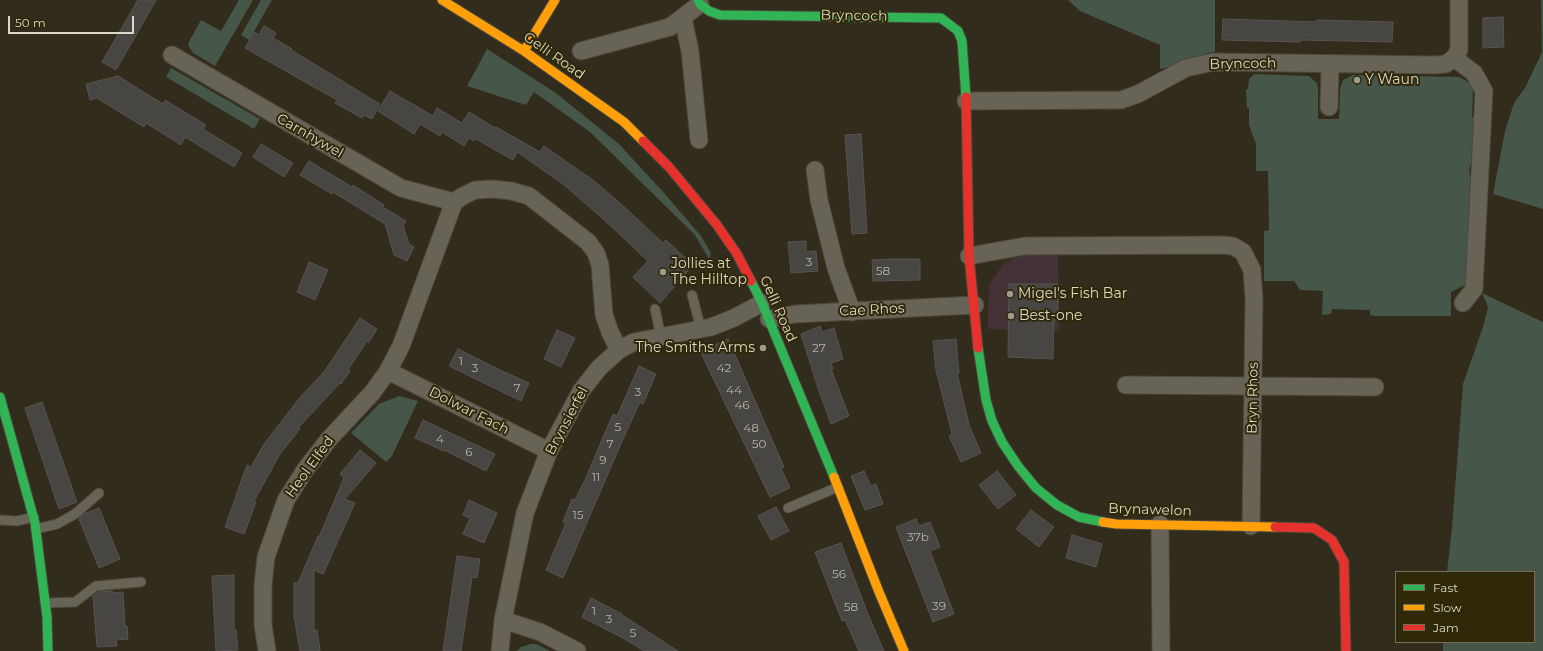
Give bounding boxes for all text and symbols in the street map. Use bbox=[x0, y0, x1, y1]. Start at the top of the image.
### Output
street label: Bryncoch bbox=[820, 7, 888, 25]
scale bar bbox=[10, 8, 136, 34]
text: 50 m bbox=[15, 15, 46, 30]
street label: Gelli Road bbox=[520, 29, 588, 83]
street label: Bryncoch bbox=[1209, 55, 1277, 73]
place label: Y Waun bbox=[1365, 72, 1419, 88]
marker: Y Waun bbox=[1352, 75, 1362, 85]
street label: Carnhywel bbox=[274, 110, 346, 162]
house number: 3 bbox=[806, 255, 812, 269]
place label: Jollies at The Hilltop bbox=[671, 256, 747, 288]
house number: 58 bbox=[876, 264, 890, 278]
marker: Jollies at The Hilltop bbox=[658, 267, 668, 277]
street label: Gelli Road bbox=[756, 273, 800, 345]
place label: Migel's Fish Bar bbox=[1018, 286, 1127, 302]
marker: Migel's Fish Bar bbox=[1005, 289, 1015, 299]
street label: Cae Rhos bbox=[839, 300, 905, 320]
place label: Best-one bbox=[1019, 308, 1083, 324]
marker: Best-one bbox=[1006, 311, 1016, 321]
place label: The Smiths Arms bbox=[635, 340, 755, 356]
house number: 27 bbox=[812, 341, 826, 355]
marker: The Smiths Arms bbox=[758, 343, 768, 353]
house number: 1 bbox=[459, 354, 463, 368]
house number: 3 bbox=[472, 361, 478, 375]
house number: 42 bbox=[717, 361, 731, 375]
street label: Bryn Rhos bbox=[1244, 362, 1262, 434]
house number: 7 bbox=[513, 381, 521, 395]
house number: 44 bbox=[726, 383, 742, 397]
street label: Dolwar Fach bbox=[426, 384, 512, 438]
street label: Brynsierfel bbox=[542, 384, 592, 458]
house number: 3 bbox=[635, 385, 641, 399]
house number: 46 bbox=[734, 398, 750, 412]
house number: 5 bbox=[615, 420, 621, 434]
house number: 48 bbox=[743, 421, 759, 435]
house number: 4 bbox=[436, 432, 444, 446]
street label: Heol Elfed bbox=[282, 433, 338, 501]
house number: 7 bbox=[606, 437, 614, 451]
house number: 50 bbox=[752, 437, 766, 451]
house number: 6 bbox=[465, 445, 473, 459]
house number: 9 bbox=[599, 453, 607, 467]
house number: 11 bbox=[592, 470, 600, 484]
street label: Brynawelon bbox=[1108, 500, 1192, 520]
house number: 15 bbox=[572, 508, 584, 522]
house number: 37b bbox=[907, 530, 929, 544]
house number: 56 bbox=[832, 567, 846, 581]
legend bbox=[1395, 571, 1535, 643]
text: Fast bbox=[1433, 580, 1458, 595]
house number: 39 bbox=[932, 599, 946, 613]
house number: 58 bbox=[844, 600, 858, 614]
text: Slow bbox=[1433, 600, 1462, 615]
house number: 1 bbox=[592, 604, 596, 618]
house number: 3 bbox=[606, 612, 612, 626]
text: Jam bbox=[1433, 620, 1459, 635]
house number: 5 bbox=[630, 626, 636, 640]

